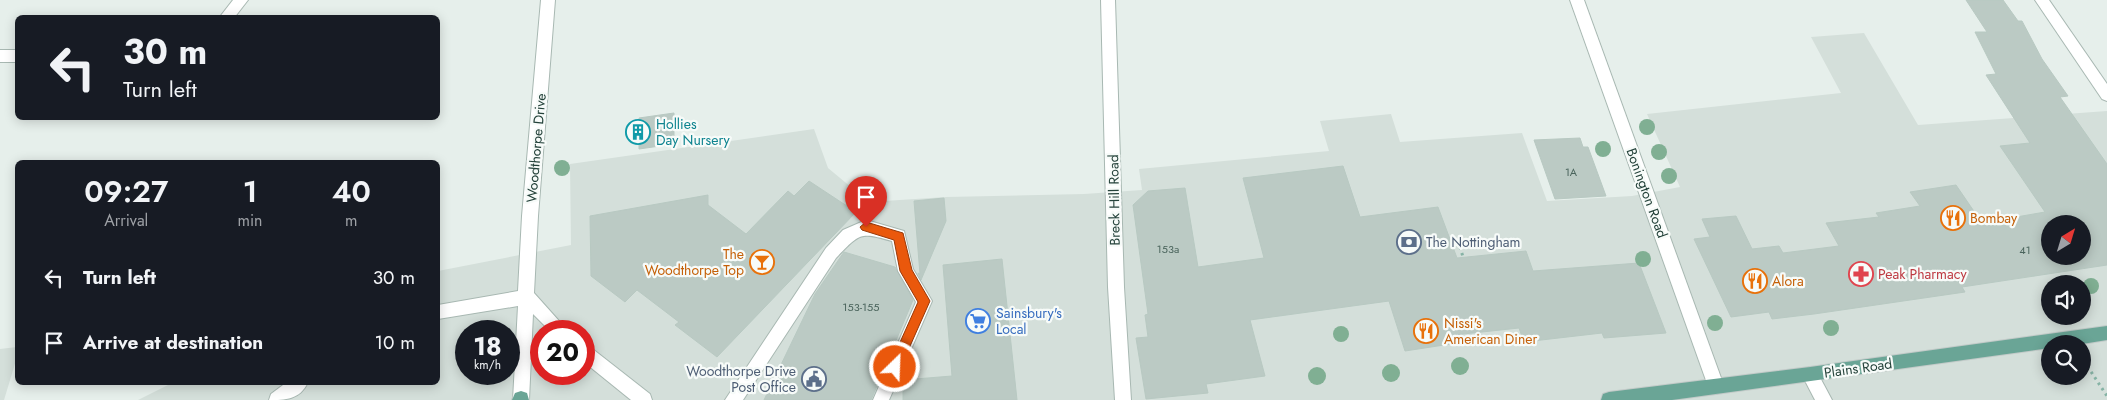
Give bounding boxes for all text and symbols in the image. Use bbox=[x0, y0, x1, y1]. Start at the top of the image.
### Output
text: 30 m bbox=[123, 27, 207, 77]
icon: left bbox=[40, 35, 105, 100]
text: Turn left bbox=[123, 73, 197, 105]
street label: Woodthorpe Drive bbox=[521, 92, 551, 204]
place label: Hollies Day Nursery bbox=[656, 114, 731, 150]
building icon: Hollies Day Nursery bbox=[625, 119, 651, 145]
street label: Bonington Road bbox=[1621, 145, 1673, 241]
street label: Breck Hill Road bbox=[1103, 154, 1125, 246]
house number: 1A bbox=[1565, 164, 1578, 180]
text: 09:27 bbox=[84, 170, 168, 213]
text: 1 bbox=[243, 170, 257, 213]
text: 40 bbox=[332, 170, 371, 213]
pin bbox=[845, 176, 887, 227]
icon: arrive bbox=[852, 183, 880, 211]
restaurant icon: Bombay bbox=[1940, 205, 1966, 231]
place label: Bombay bbox=[1970, 208, 2018, 228]
text: Arrival bbox=[104, 209, 148, 232]
text: min bbox=[237, 209, 263, 232]
text: m bbox=[345, 209, 357, 232]
north arrow bbox=[2041, 215, 2091, 265]
map controls bbox=[2041, 215, 2091, 385]
bank icon: The Nottingham bbox=[1396, 229, 1422, 255]
place label: The Nottingham bbox=[1426, 232, 1520, 252]
house number: 153a bbox=[1157, 241, 1179, 257]
house number: 41 bbox=[2019, 242, 2031, 258]
place label: The Woodthorpe Top bbox=[645, 244, 744, 280]
bar icon: The Woodthorpe Top bbox=[749, 249, 775, 275]
pharmacy icon: Peak Pharmacy bbox=[1848, 261, 1874, 287]
icon: left bbox=[40, 264, 68, 292]
text: Turn left bbox=[83, 264, 156, 291]
text: 30 m bbox=[373, 264, 415, 291]
place label: Peak Pharmacy bbox=[1878, 264, 1967, 284]
restaurant icon: Alora bbox=[1742, 268, 1768, 294]
place label: Alora bbox=[1772, 271, 1804, 291]
button: sound bbox=[2041, 275, 2091, 325]
house number: 153-155 bbox=[843, 299, 879, 315]
place label: Sainsbury's Local bbox=[996, 303, 1062, 339]
supermarket icon: Sainsbury's Local bbox=[965, 308, 991, 334]
place label: Nissi's American Diner bbox=[1444, 313, 1538, 349]
restaurant icon: Nissi's American Diner bbox=[1413, 318, 1439, 344]
speed limit sign: 20 bbox=[530, 320, 595, 385]
text: 18 bbox=[473, 328, 502, 364]
icon: arrive bbox=[40, 329, 68, 357]
text: Arrive at destination bbox=[83, 329, 263, 356]
text: 10 m bbox=[375, 329, 415, 356]
button: search bbox=[2041, 335, 2091, 385]
position arrow bbox=[868, 340, 920, 392]
street label: Plains Road bbox=[1823, 353, 1893, 383]
text: km/h bbox=[474, 356, 501, 374]
place label: Woodthorpe Drive Post Office bbox=[686, 361, 796, 397]
public building icon: Woodthorpe Drive Post Office bbox=[801, 366, 827, 392]

